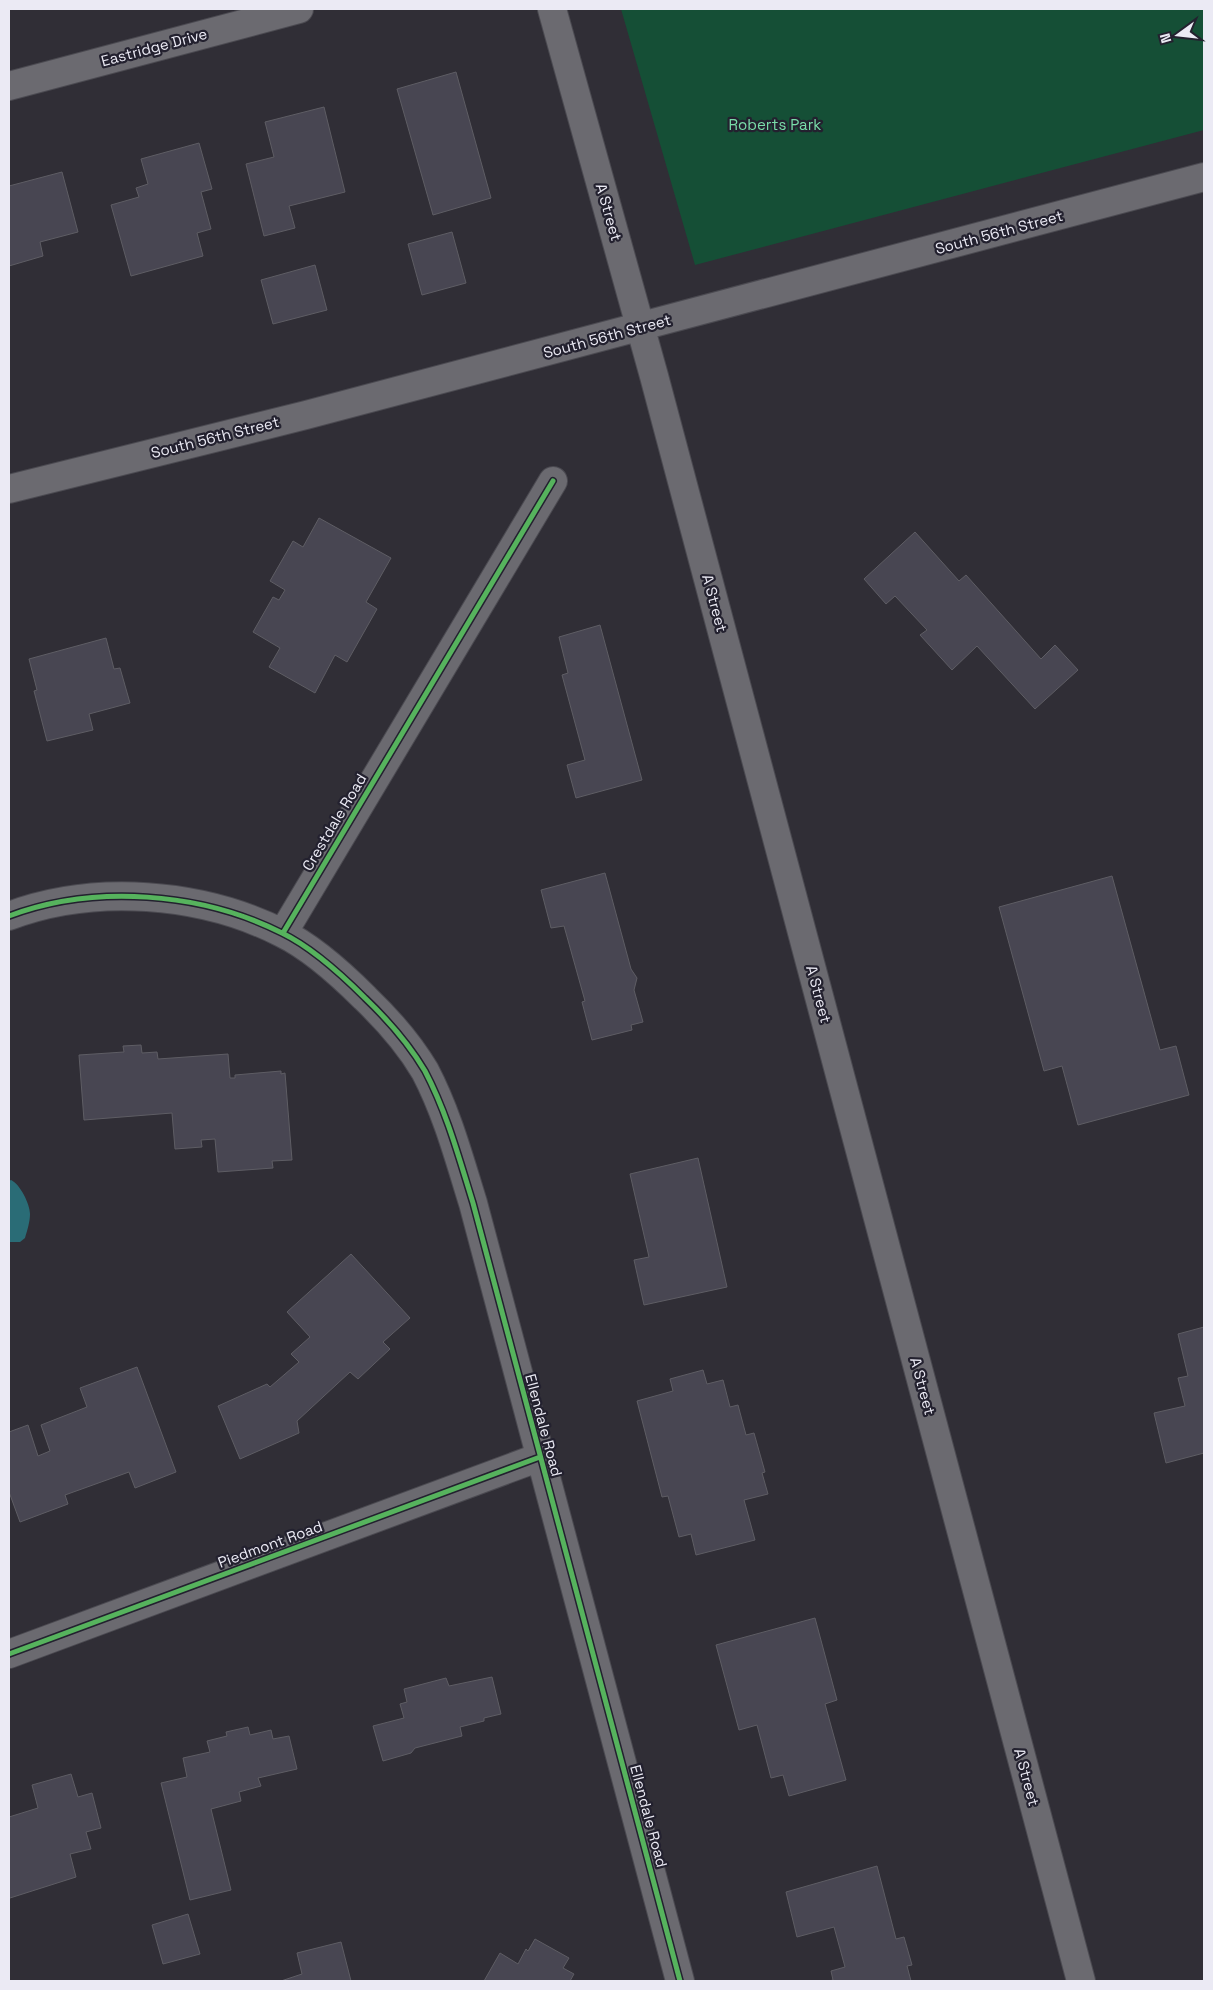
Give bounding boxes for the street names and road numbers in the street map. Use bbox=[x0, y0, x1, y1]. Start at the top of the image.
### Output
street label: Eastridge Drive bbox=[99, 24, 209, 70]
street label: A Street bbox=[592, 181, 626, 243]
street label: South 56th Street bbox=[933, 206, 1065, 258]
street label: South 56th Street bbox=[541, 310, 673, 362]
street label: South 56th Street bbox=[149, 412, 281, 462]
street label: A Street bbox=[698, 572, 732, 634]
street label: Crestdale Road bbox=[298, 770, 370, 874]
street label: A Street bbox=[802, 963, 836, 1025]
street label: A Street bbox=[906, 1355, 940, 1417]
street label: Ellendale Road bbox=[521, 1372, 567, 1478]
street label: Piedmont Road bbox=[215, 1516, 325, 1572]
street label: A Street bbox=[1010, 1746, 1044, 1808]
street label: Ellendale Road bbox=[626, 1763, 672, 1869]

